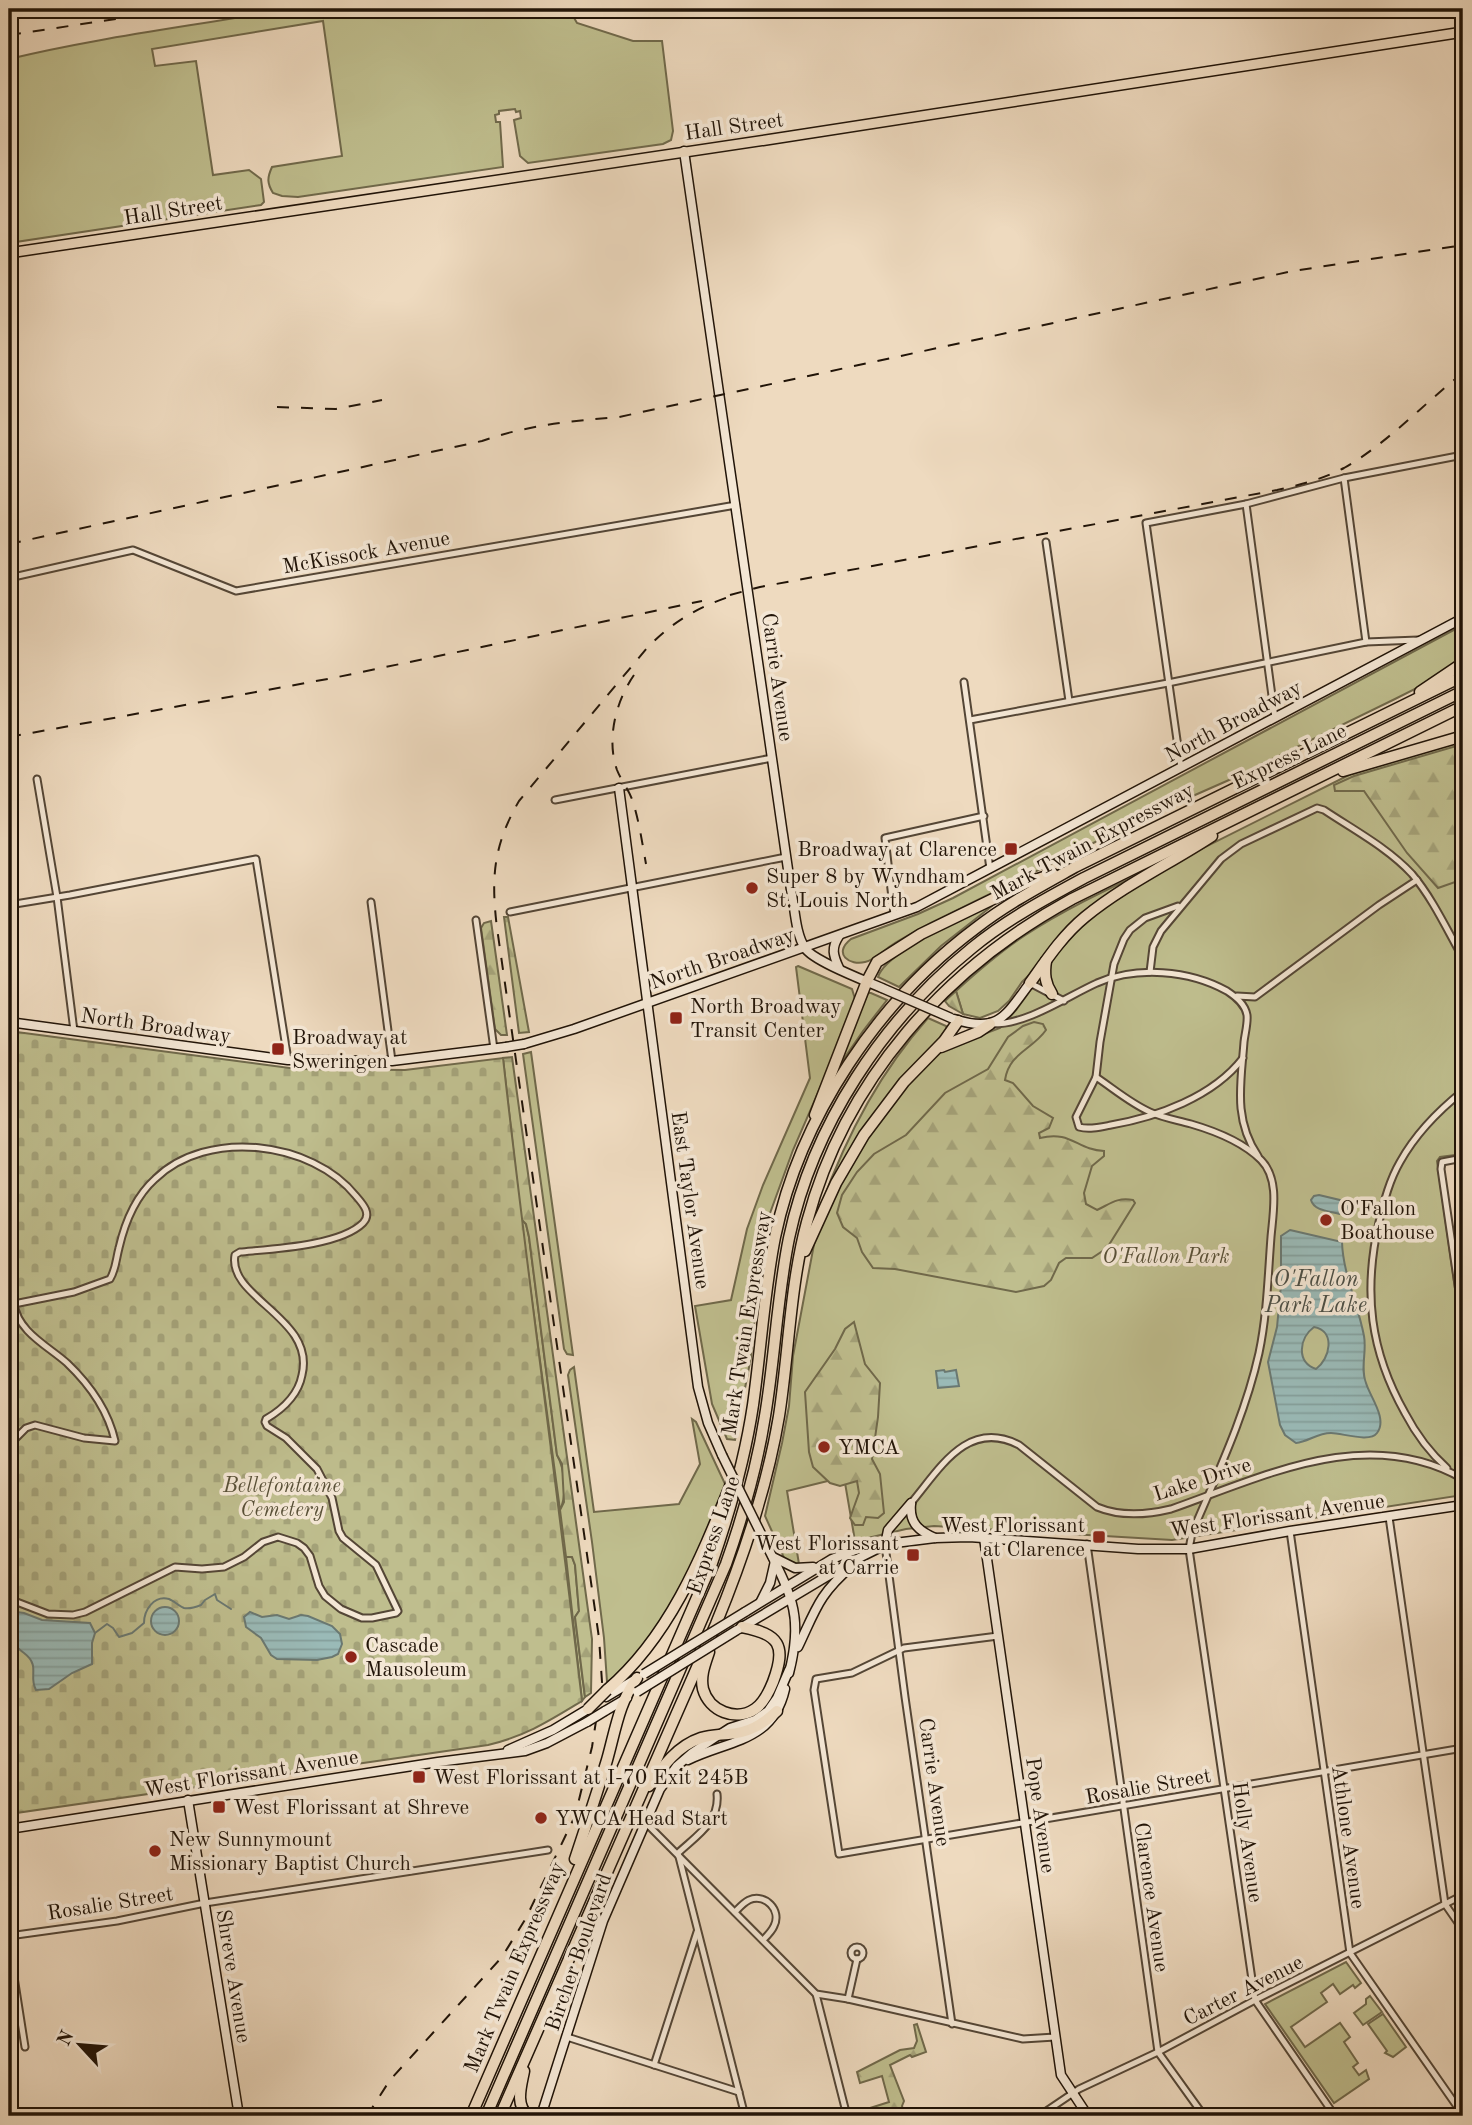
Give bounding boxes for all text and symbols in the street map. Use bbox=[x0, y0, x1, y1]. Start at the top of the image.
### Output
street label: Hall Street bbox=[683, 110, 785, 145]
street label: Hall Street bbox=[122, 193, 224, 230]
street label: McKissock Avenue bbox=[281, 528, 452, 579]
street label: Carrie Avenue bbox=[757, 612, 796, 743]
street label: North Broadway bbox=[1162, 677, 1306, 767]
street label: Express Lane bbox=[1229, 721, 1350, 794]
street label: Mark Twain Expressway bbox=[988, 780, 1198, 905]
place label: Broadway at Clarence bbox=[797, 840, 997, 861]
marker: Broadway at Clarence bbox=[1003, 841, 1019, 857]
place label: Super 8 by Wyndham St. Louis North bbox=[766, 867, 965, 912]
marker: Super 8 by Wyndham St. Louis North bbox=[744, 880, 760, 896]
street label: North Broadway bbox=[647, 925, 798, 994]
place label: North Broadway Transit Center bbox=[690, 997, 842, 1042]
street label: North Broadway bbox=[79, 1006, 232, 1047]
marker: North Broadway Transit Center bbox=[668, 1010, 684, 1026]
place label: Broadway at Sweringen bbox=[292, 1028, 407, 1073]
marker: Broadway at Sweringen bbox=[270, 1041, 286, 1057]
street label: East Taylor Avenue bbox=[667, 1110, 712, 1291]
place label: O'Fallon Boathouse bbox=[1340, 1199, 1434, 1244]
street label: Mark Twain Expressway bbox=[719, 1210, 776, 1437]
marker: O'Fallon Boathouse bbox=[1318, 1212, 1334, 1228]
park label: O'Fallon Park bbox=[1102, 1247, 1230, 1268]
water label: O'Fallon Park Lake bbox=[1264, 1268, 1367, 1317]
place label: YMCA bbox=[838, 1438, 900, 1459]
marker: YMCA bbox=[816, 1439, 832, 1455]
street label: Lake Drive bbox=[1151, 1455, 1254, 1506]
street label: Express Lane bbox=[684, 1473, 745, 1598]
park label: Bellefontaine Cemetery bbox=[222, 1476, 341, 1521]
street label: West Florissant Avenue bbox=[1168, 1491, 1386, 1542]
place label: West Florissant at Clarence bbox=[941, 1516, 1085, 1561]
marker: West Florissant at Clarence bbox=[1091, 1529, 1107, 1545]
place label: West Florissant at Carrie bbox=[755, 1534, 899, 1579]
marker: West Florissant at Carrie bbox=[905, 1547, 921, 1563]
place label: Cascade Mausoleum bbox=[365, 1636, 467, 1681]
marker: Cascade Mausoleum bbox=[343, 1649, 359, 1665]
street label: Carrie Avenue bbox=[914, 1717, 953, 1848]
street label: West Florissant Avenue bbox=[142, 1747, 360, 1802]
street label: Pope Avenue bbox=[1021, 1756, 1058, 1874]
street label: Athlone Avenue bbox=[1327, 1764, 1368, 1910]
street label: Rosalie Street bbox=[1084, 1766, 1213, 1809]
place label: West Florissant at I-70 Exit 245B bbox=[433, 1768, 748, 1789]
marker: West Florissant at I-70 Exit 245B bbox=[411, 1769, 427, 1785]
street label: Holly Avenue bbox=[1228, 1780, 1265, 1904]
place label: West Florissant at Shreve bbox=[233, 1798, 469, 1819]
marker: West Florissant at Shreve bbox=[211, 1799, 227, 1815]
place label: YWCA Head Start bbox=[555, 1809, 728, 1830]
marker: YWCA Head Start bbox=[533, 1810, 549, 1826]
street label: Clarence Avenue bbox=[1130, 1821, 1171, 1973]
place label: New Sunnymount Missionary Baptist Church bbox=[169, 1830, 411, 1875]
marker: New Sunnymount Missionary Baptist Church bbox=[147, 1843, 163, 1859]
street label: Mark Twain Expressway bbox=[461, 1859, 569, 2076]
street label: Bircher Boulevard bbox=[543, 1871, 616, 2034]
street label: Rosalie Street bbox=[46, 1884, 175, 1925]
street label: Shreve Avenue bbox=[212, 1908, 253, 2045]
street label: Carter Avenue bbox=[1180, 1952, 1307, 2030]
north arrow bbox=[46, 2010, 116, 2080]
text: N bbox=[55, 2028, 79, 2049]

